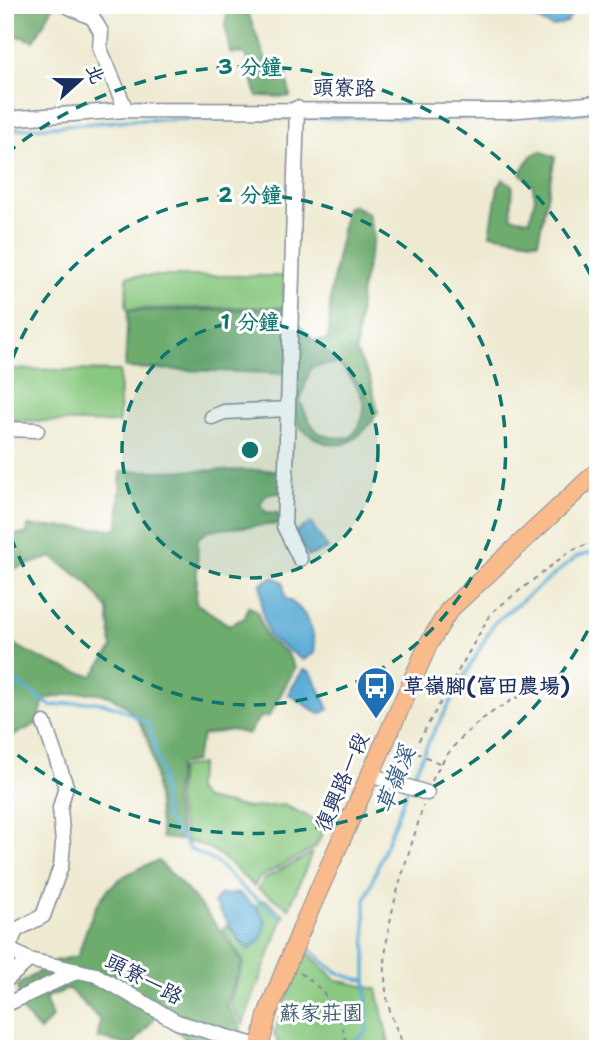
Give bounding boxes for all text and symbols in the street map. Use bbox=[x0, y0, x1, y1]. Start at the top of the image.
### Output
north arrow bbox=[46, 46, 116, 116]
text: 3 分鐘 bbox=[218, 53, 282, 81]
text: 北 bbox=[80, 61, 110, 87]
street label: 頭寮路 bbox=[312, 73, 376, 103]
text: 2 分鐘 bbox=[218, 181, 282, 209]
text: 1 分鐘 bbox=[221, 308, 279, 336]
centre of rings bbox=[238, 438, 262, 462]
bus stop icon: 草嶺腳(富田農場) bbox=[355, 665, 397, 720]
place label: 草嶺腳(富田農場) bbox=[403, 672, 570, 700]
street label: 復興路一段 bbox=[309, 728, 375, 836]
water label: 草嶺溪 bbox=[368, 740, 423, 817]
street label: 頭寮一路 bbox=[100, 947, 188, 1011]
park label: 蘇家莊園 bbox=[279, 999, 363, 1027]

